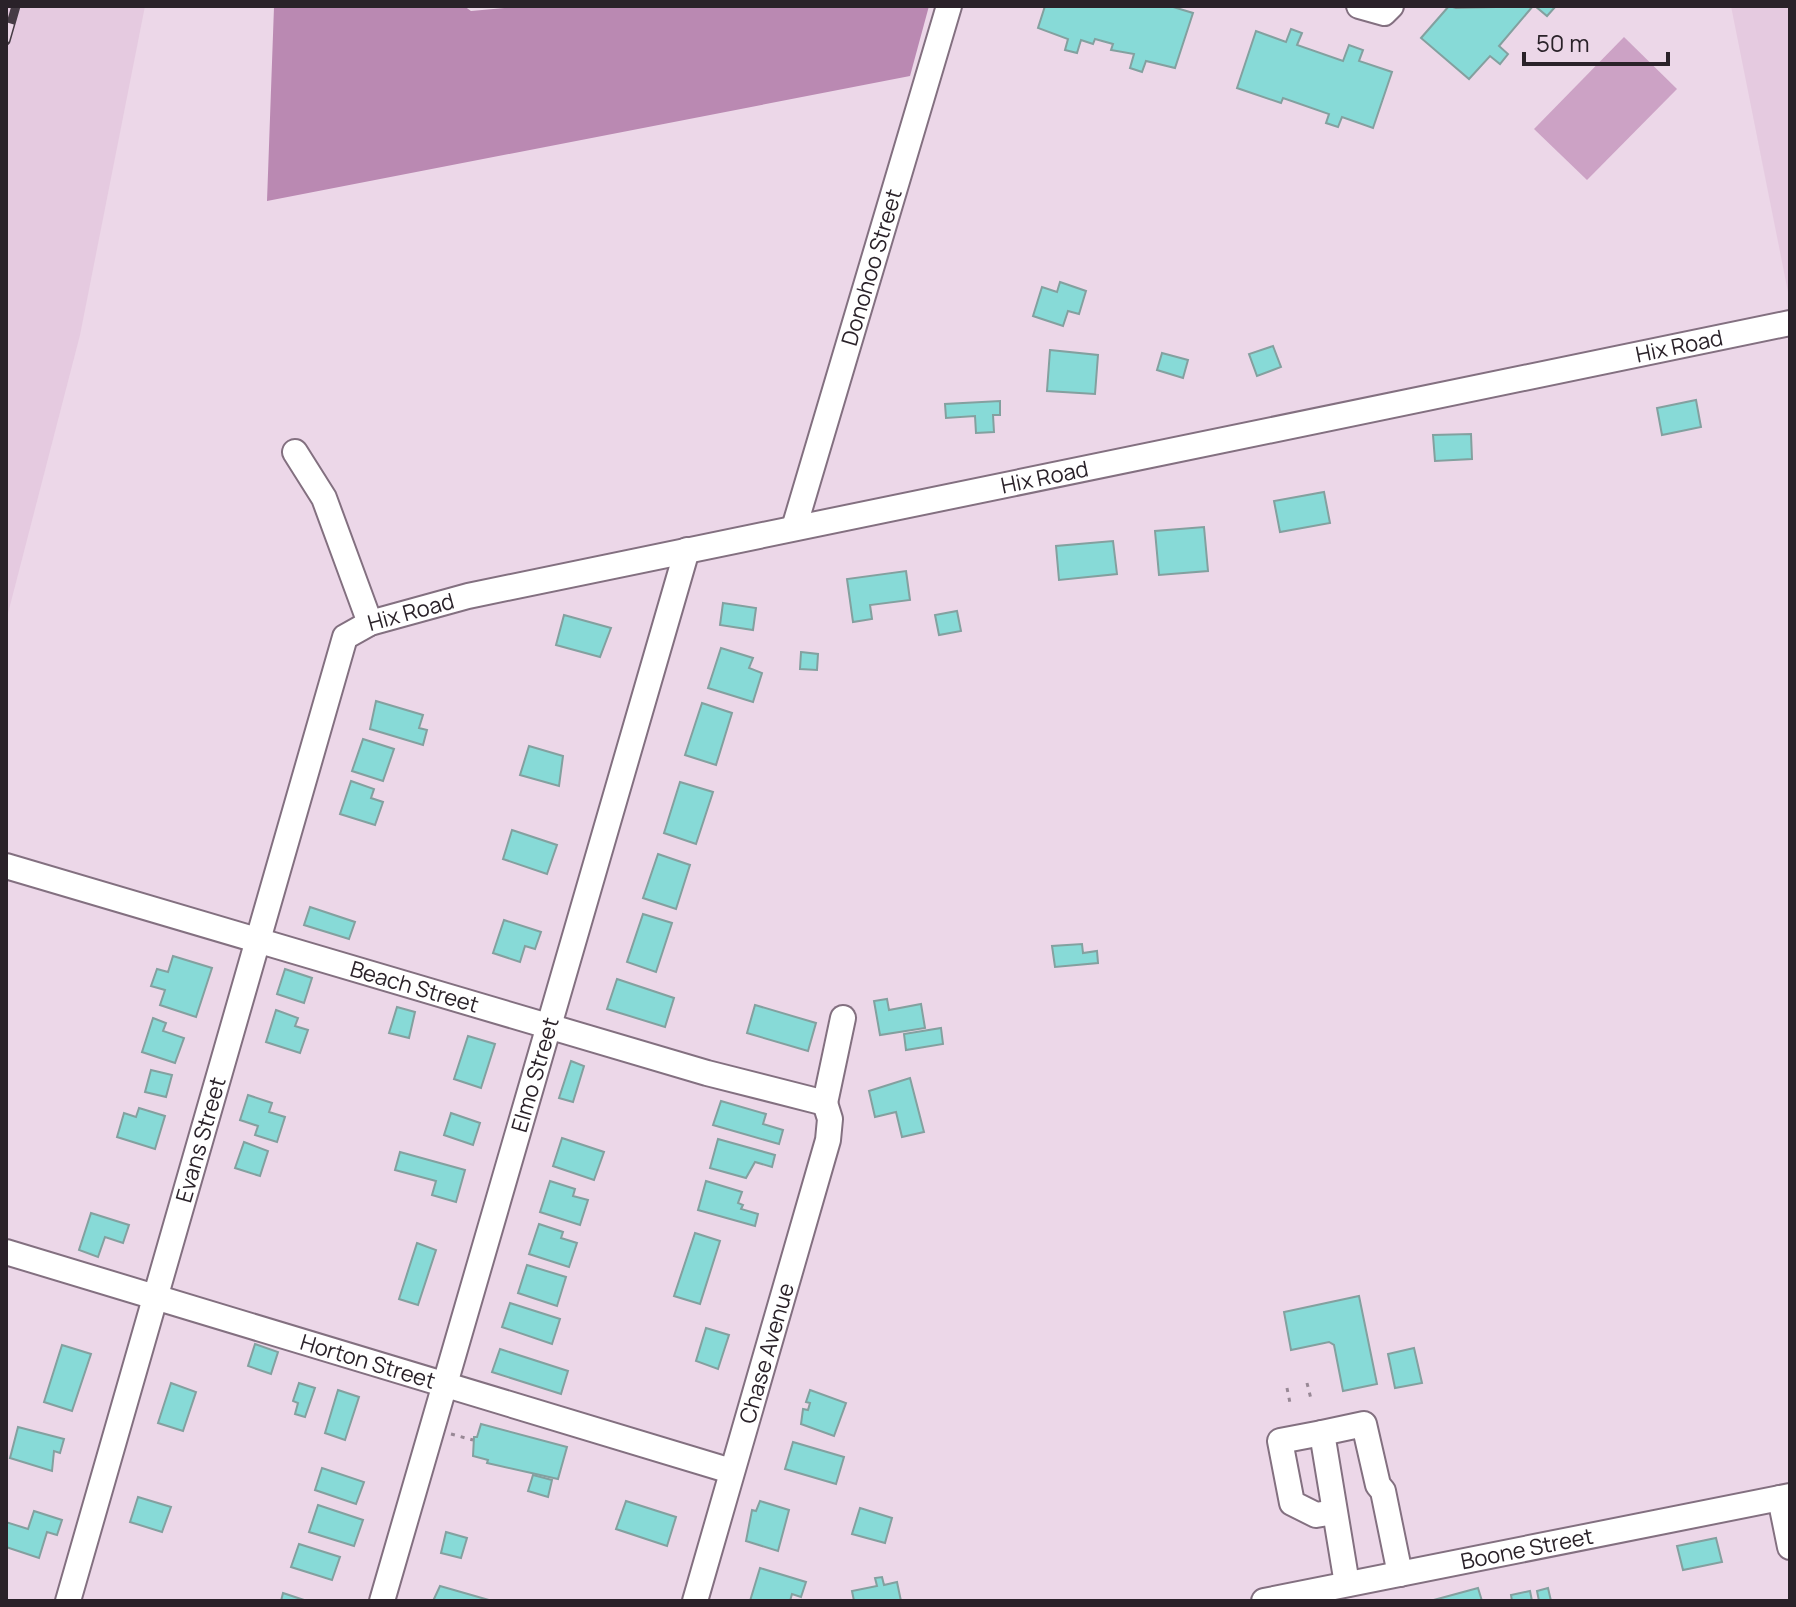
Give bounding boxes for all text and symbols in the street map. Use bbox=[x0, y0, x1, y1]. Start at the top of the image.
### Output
scale bar bbox=[1524, 16, 1668, 66]
text: 50 m bbox=[1536, 26, 1590, 59]
street label: Donohoo Street bbox=[834, 185, 909, 349]
street label: Hix Road bbox=[1633, 322, 1725, 370]
street label: Hix Road bbox=[998, 453, 1091, 501]
street label: Hix Road bbox=[364, 586, 457, 638]
street label: Beach Street bbox=[347, 953, 483, 1020]
street label: Elmo Street bbox=[504, 1014, 566, 1136]
street label: Evans Street bbox=[168, 1073, 233, 1206]
street label: Chase Avenue bbox=[732, 1279, 801, 1427]
street label: Horton Street bbox=[297, 1327, 439, 1396]
street label: Boone Street bbox=[1458, 1521, 1596, 1576]

